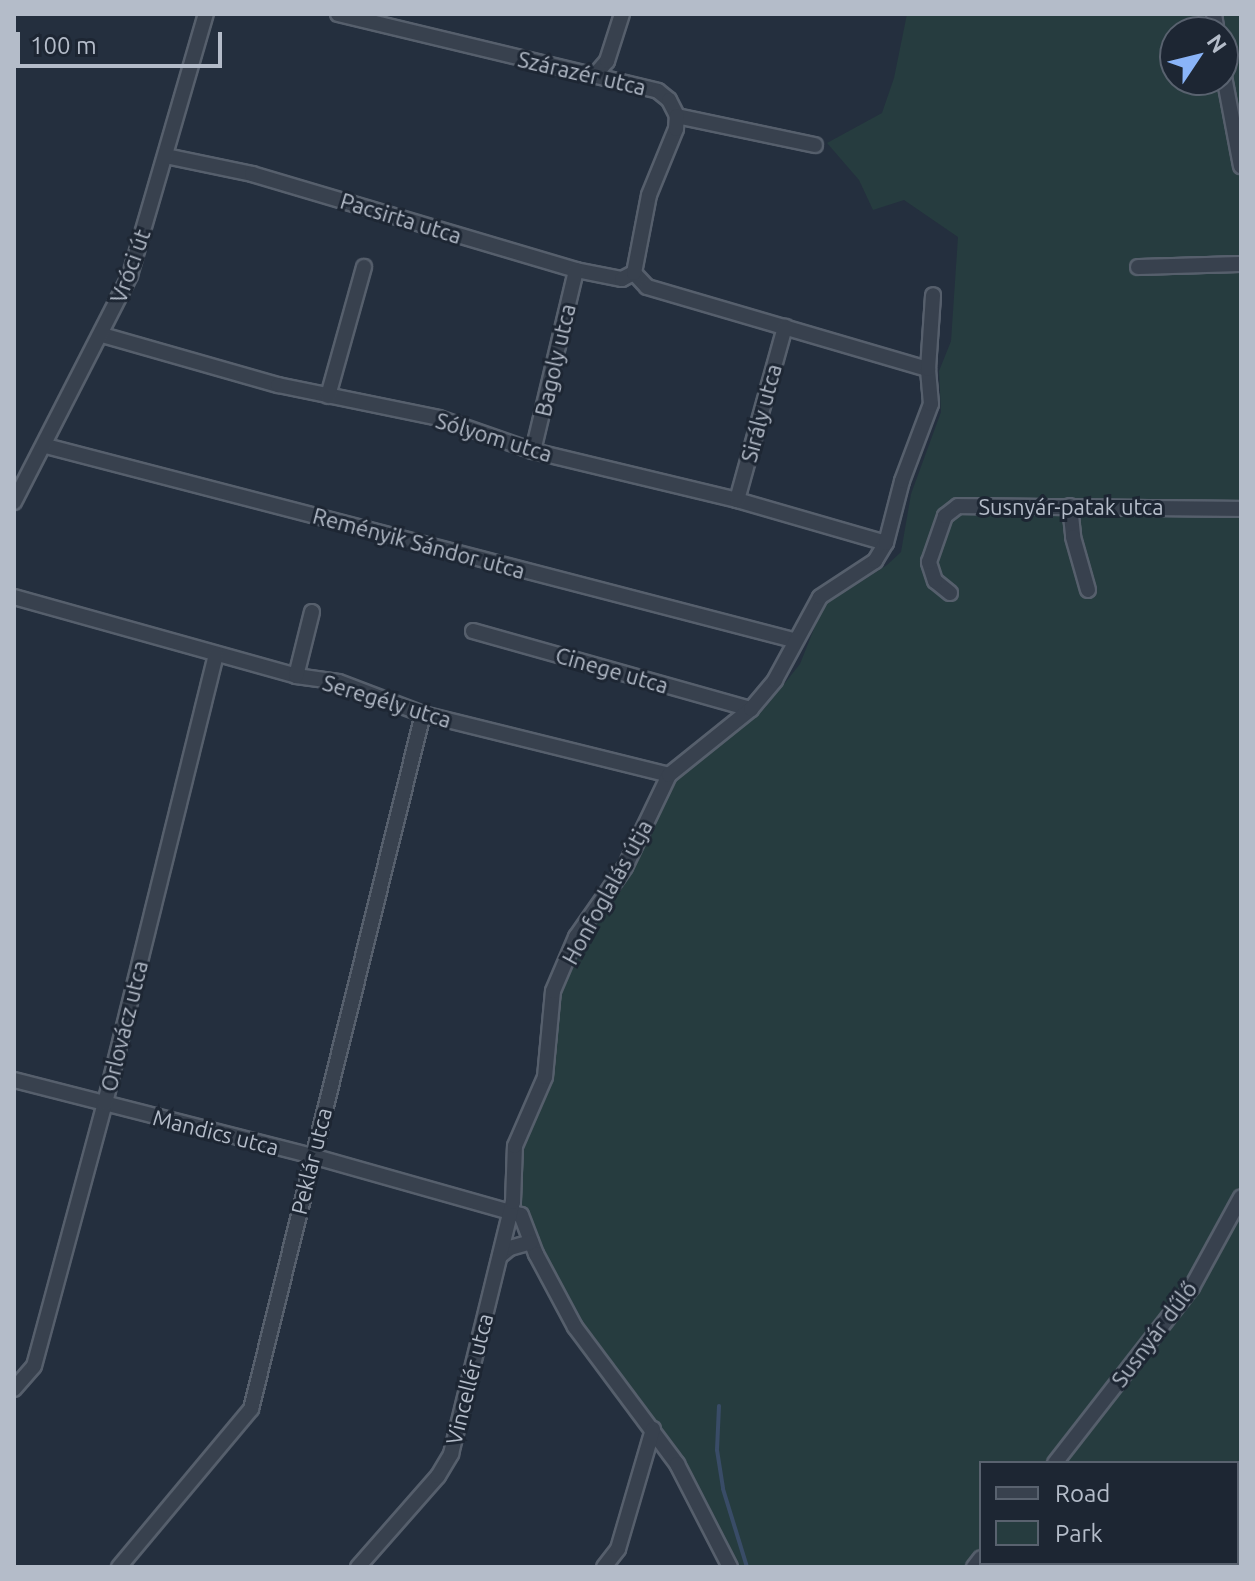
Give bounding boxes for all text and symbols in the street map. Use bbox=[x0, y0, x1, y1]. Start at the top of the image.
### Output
scale bar bbox=[20, 16, 226, 66]
north arrow bbox=[1159, 16, 1239, 96]
text: N bbox=[1202, 29, 1232, 57]
text: 100 m bbox=[30, 32, 97, 59]
street label: Szárazér utca bbox=[515, 45, 649, 101]
street label: Pacsirta utca bbox=[337, 187, 465, 249]
street label: Vróci út bbox=[105, 226, 155, 306]
street label: Bagoly utca bbox=[529, 301, 581, 419]
street label: Sirály utca bbox=[735, 361, 787, 465]
street label: Sólyom utca bbox=[433, 407, 555, 467]
street label: Susnyár-patak utca bbox=[978, 494, 1164, 520]
street label: Reményik Sándor utca bbox=[310, 502, 528, 584]
street label: Cinege utca bbox=[553, 641, 671, 699]
street label: Seregély utca bbox=[320, 669, 454, 733]
street label: Honfoglalás útja bbox=[556, 815, 658, 969]
street label: Orlovácz utca bbox=[95, 958, 153, 1094]
street label: Mandics utca bbox=[150, 1104, 282, 1160]
street label: Peklár utca bbox=[285, 1105, 337, 1217]
street label: Susnyár dűlő bbox=[1106, 1276, 1202, 1392]
street label: Vincellér utca bbox=[440, 1311, 498, 1447]
legend bbox=[979, 1461, 1239, 1565]
text: Road bbox=[1055, 1480, 1110, 1507]
text: Park bbox=[1055, 1520, 1103, 1547]

